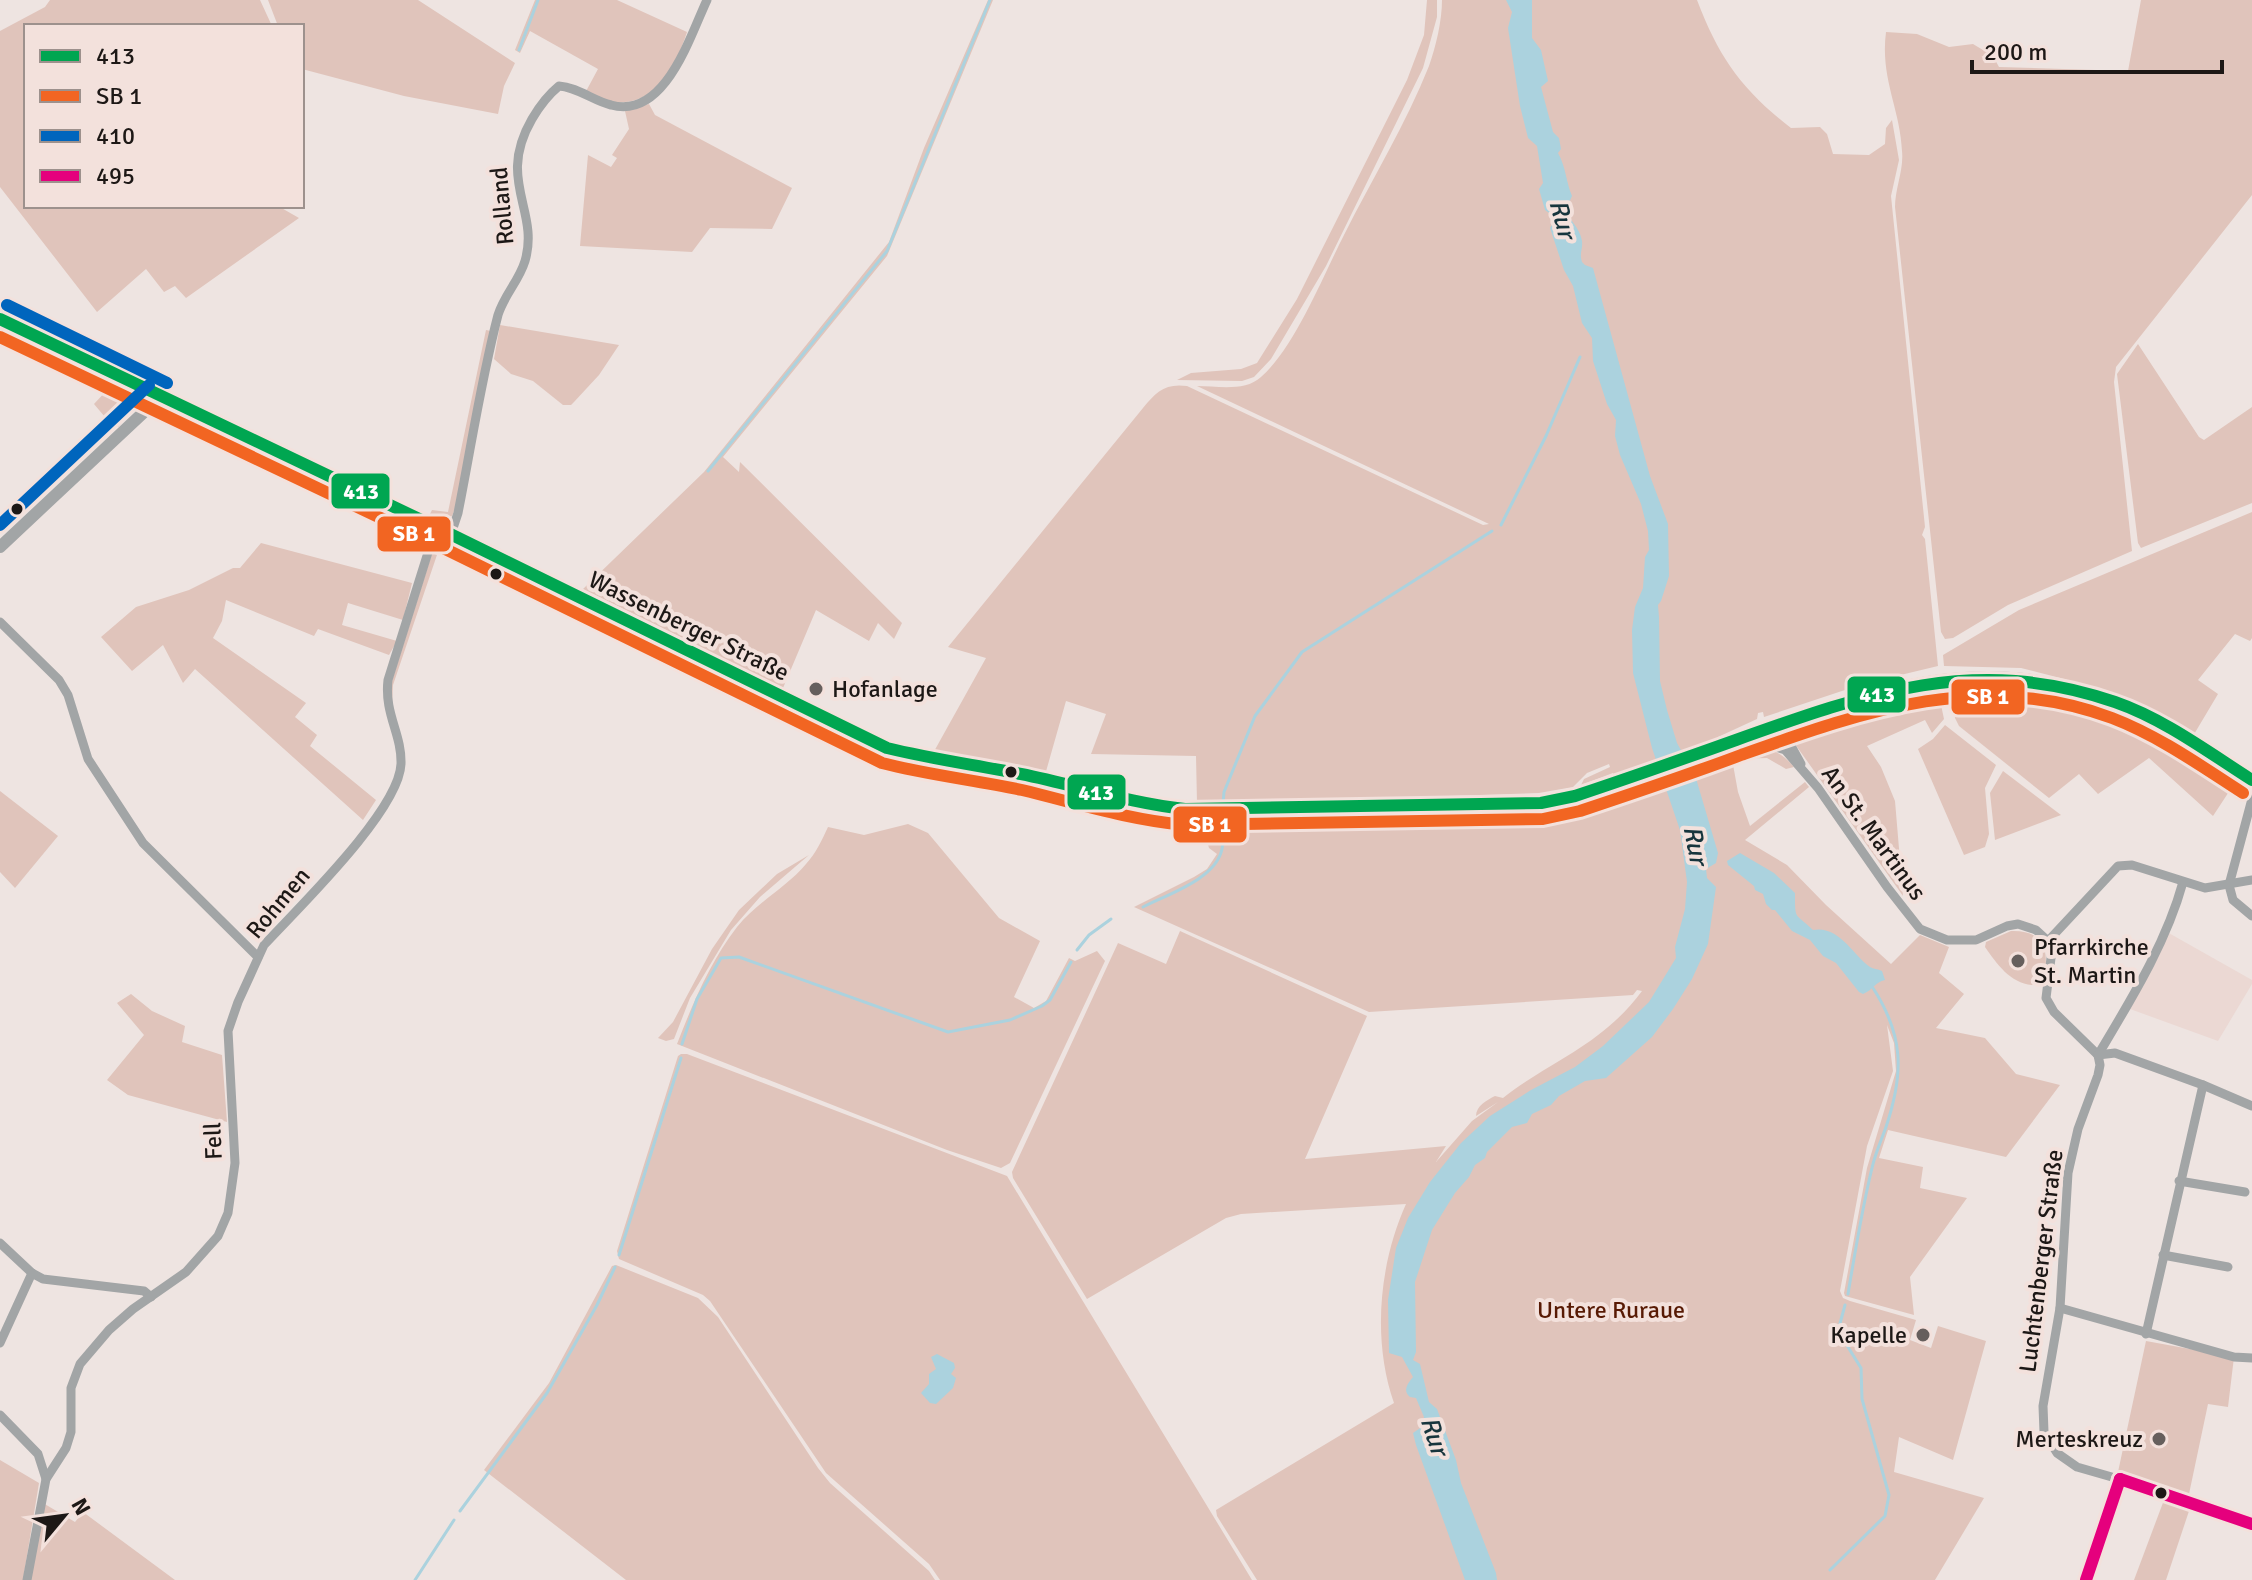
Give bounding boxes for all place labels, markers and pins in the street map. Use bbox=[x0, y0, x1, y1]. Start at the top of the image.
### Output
unlabelled marker bbox=[9, 501, 25, 517]
unlabelled marker bbox=[488, 566, 504, 582]
place label: Hofanlage bbox=[832, 674, 938, 704]
marker: Hofanlage bbox=[807, 680, 825, 698]
unlabelled marker bbox=[1003, 764, 1019, 780]
place label: Pfarrkirche St. Martin bbox=[2034, 932, 2149, 990]
marker: Pfarrkirche St. Martin bbox=[2009, 952, 2027, 970]
place label: Kapelle bbox=[1830, 1320, 1907, 1350]
marker: Kapelle bbox=[1914, 1326, 1932, 1344]
place label: Merteskreuz bbox=[2015, 1424, 2143, 1454]
marker: Merteskreuz bbox=[2150, 1430, 2168, 1448]
unlabelled marker bbox=[2153, 1485, 2169, 1501]

